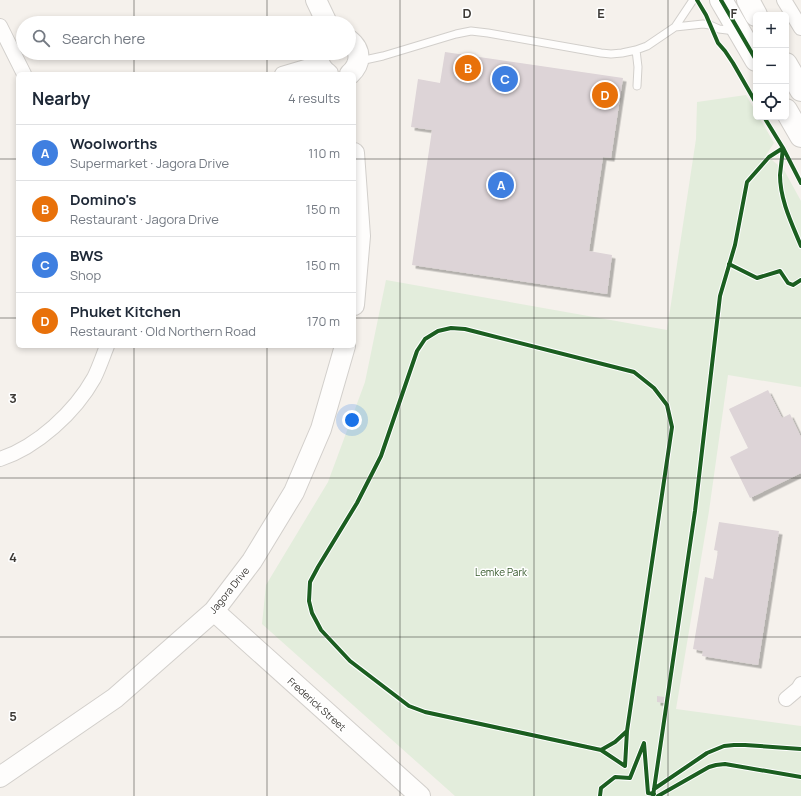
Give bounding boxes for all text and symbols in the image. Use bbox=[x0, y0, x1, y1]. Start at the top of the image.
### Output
text: D bbox=[462, 4, 472, 22]
text: E bbox=[597, 4, 605, 22]
text: F bbox=[731, 4, 738, 22]
map controls bbox=[753, 12, 789, 120]
button: + bbox=[753, 12, 789, 48]
search box bbox=[16, 16, 356, 60]
icon: search bbox=[30, 27, 52, 49]
text: Search here bbox=[62, 28, 145, 49]
button: − bbox=[753, 48, 789, 84]
pin: B bbox=[455, 53, 481, 83]
pin: C bbox=[492, 64, 518, 94]
pin: D bbox=[592, 80, 618, 110]
button: locate bbox=[753, 84, 789, 120]
text: Nearby bbox=[32, 87, 90, 110]
text: 4 results bbox=[288, 89, 340, 107]
text: Woolworths bbox=[70, 133, 157, 154]
text: A bbox=[41, 144, 49, 162]
text: 110 m bbox=[308, 144, 340, 162]
text: Supermarket · Jagora Drive bbox=[70, 154, 229, 172]
pin: A bbox=[488, 170, 514, 200]
text: Domino's bbox=[70, 189, 136, 210]
text: B bbox=[41, 200, 49, 218]
text: 150 m bbox=[306, 200, 340, 218]
text: Restaurant · Jagora Drive bbox=[70, 210, 219, 228]
text: BWS bbox=[70, 245, 103, 266]
text: C bbox=[40, 256, 50, 274]
text: 150 m bbox=[306, 256, 340, 274]
text: Shop bbox=[70, 266, 101, 284]
text: Phuket Kitchen bbox=[70, 301, 181, 322]
text: D bbox=[40, 312, 50, 330]
text: 170 m bbox=[307, 312, 340, 330]
text: Restaurant · Old Northern Road bbox=[70, 322, 256, 340]
text: 3 bbox=[9, 389, 17, 407]
your location bbox=[342, 410, 362, 430]
text: 4 bbox=[9, 548, 17, 566]
street label: Jagora Drive bbox=[206, 564, 252, 616]
park label: Lemke Park bbox=[475, 565, 528, 579]
street label: Frederick Street bbox=[285, 674, 349, 734]
text: 5 bbox=[9, 707, 17, 725]

